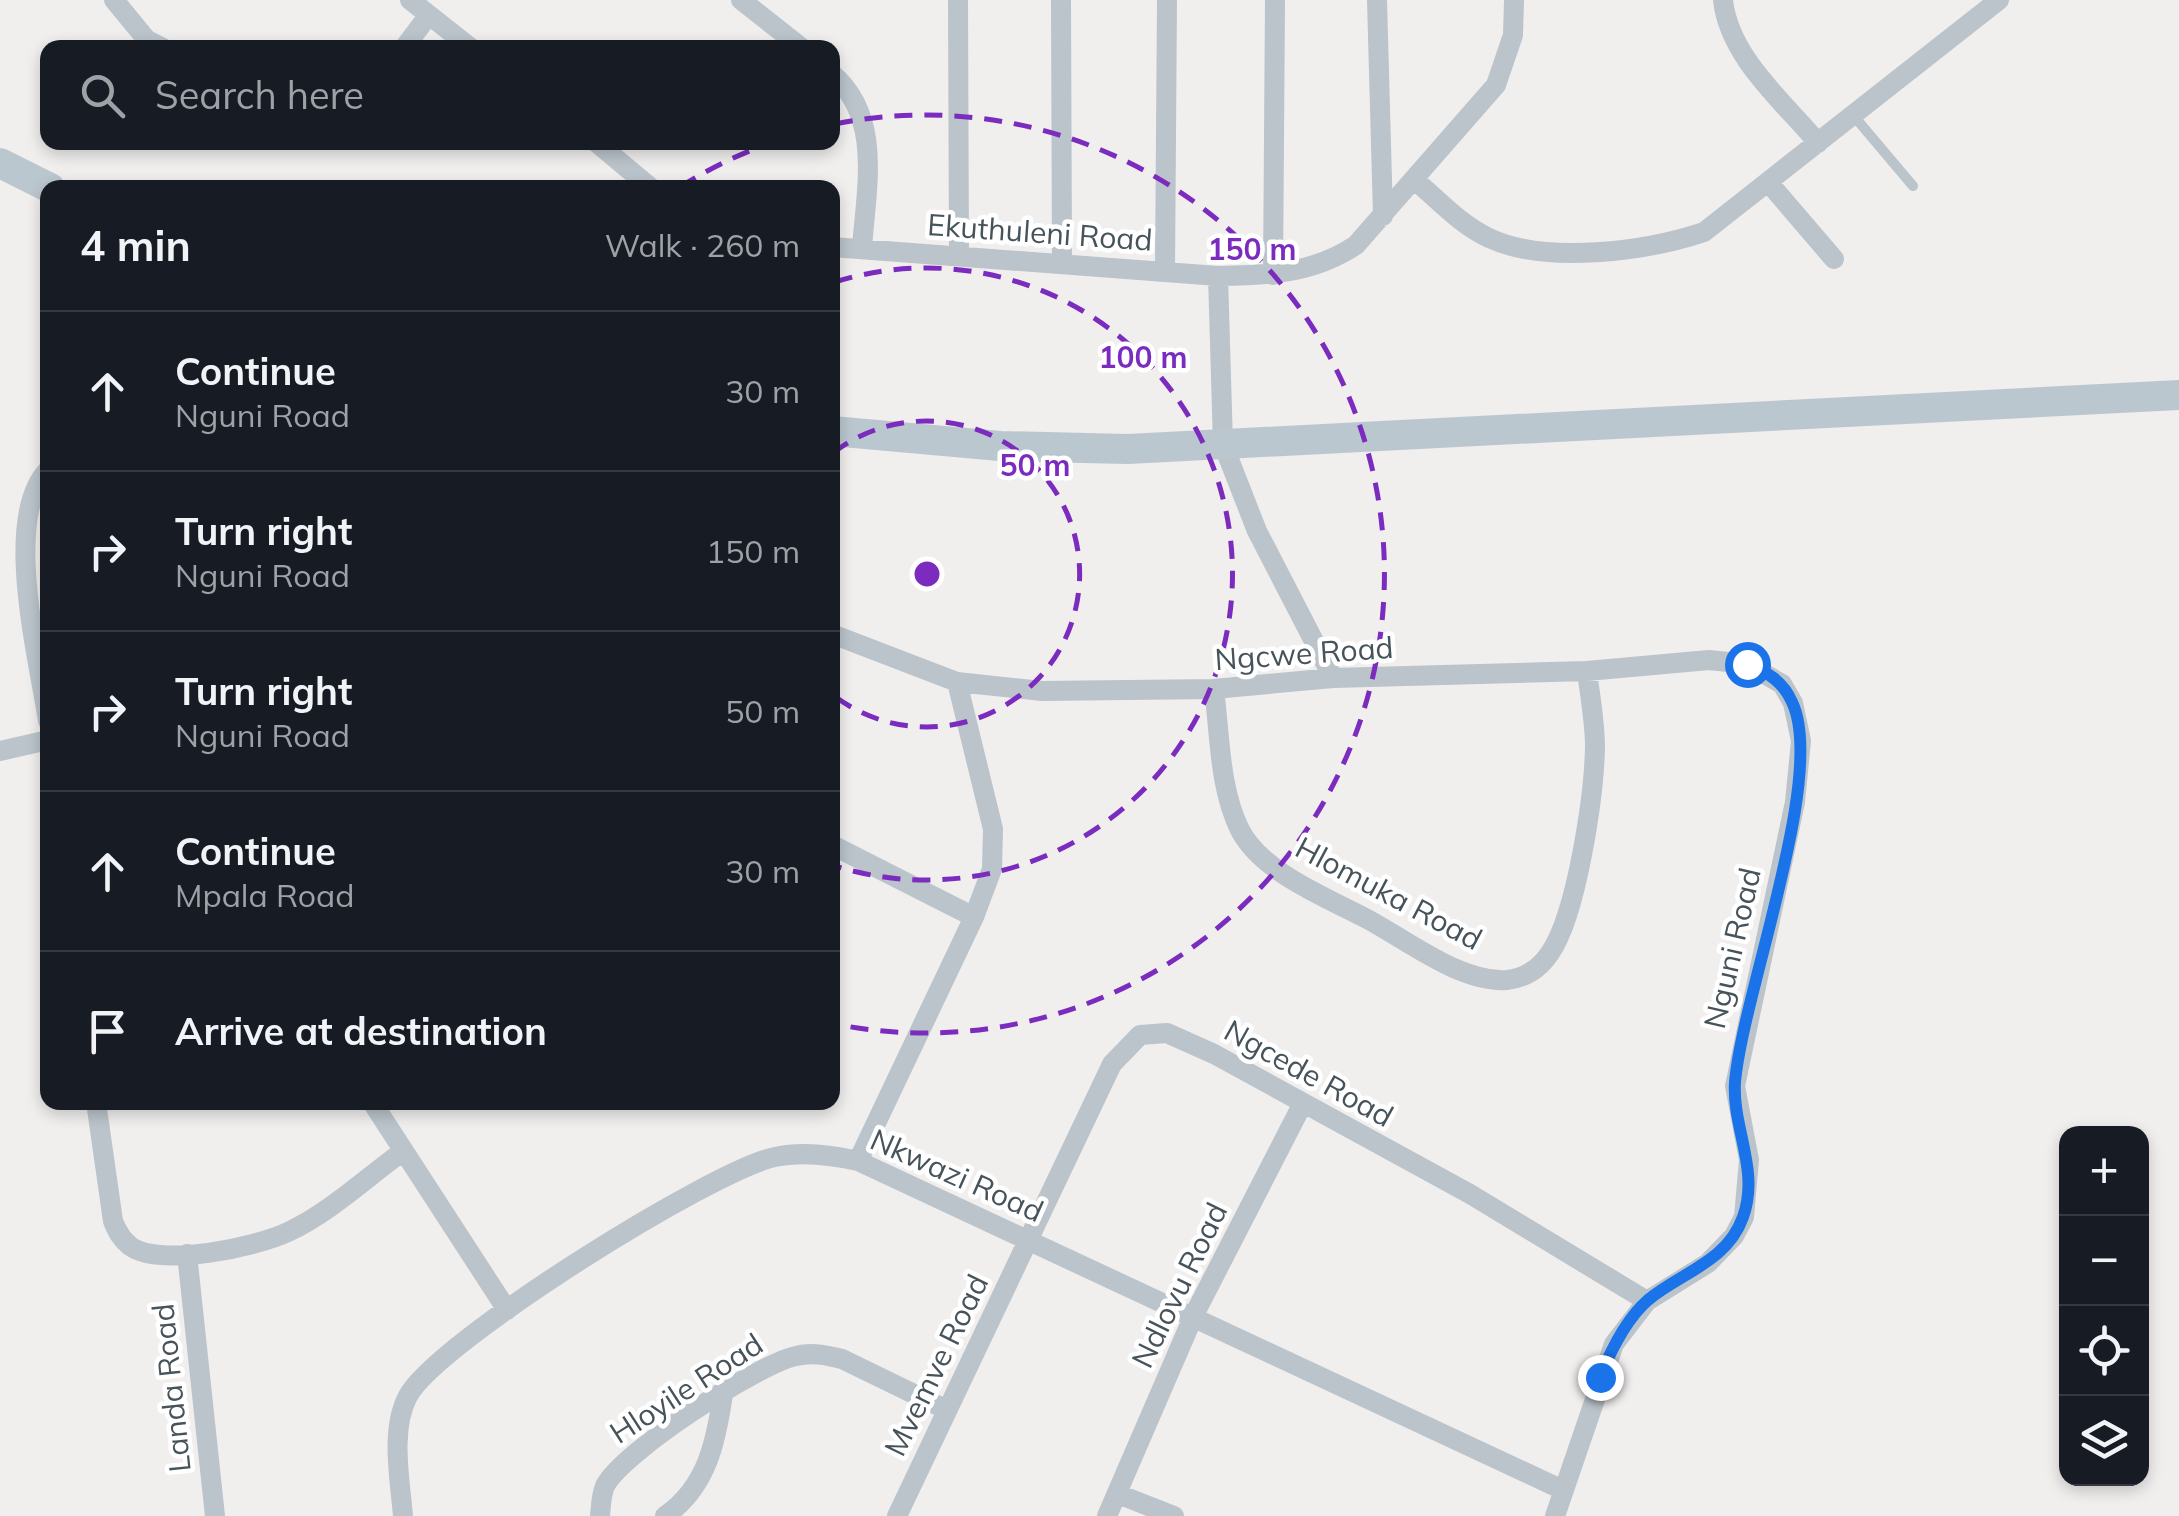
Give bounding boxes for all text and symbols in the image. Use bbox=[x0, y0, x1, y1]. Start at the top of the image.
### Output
search box bbox=[40, 40, 840, 150]
icon: search bbox=[75, 68, 130, 123]
text: Search here bbox=[155, 71, 364, 119]
street label: Ekuthuleni Road bbox=[926, 205, 1154, 259]
text: 4 min bbox=[80, 219, 191, 272]
text: Walk · 260 m bbox=[605, 225, 800, 265]
text: 150 m bbox=[1207, 230, 1297, 268]
text: 100 m bbox=[1098, 338, 1188, 376]
text: Continue bbox=[175, 347, 336, 395]
icon: ahead bbox=[80, 364, 135, 419]
text: 30 m bbox=[725, 371, 800, 411]
text: Nguni Road bbox=[175, 395, 350, 435]
text: 50 m bbox=[999, 446, 1071, 484]
text: Turn right bbox=[175, 507, 352, 555]
icon: right bbox=[80, 524, 135, 579]
text: 150 m bbox=[706, 531, 800, 571]
text: Nguni Road bbox=[175, 555, 350, 595]
centre of rings bbox=[909, 556, 945, 592]
street label: Ngcwe Road bbox=[1213, 628, 1395, 678]
route start bbox=[1725, 642, 1771, 688]
text: Turn right bbox=[175, 667, 352, 715]
icon: right bbox=[80, 684, 135, 739]
text: 50 m bbox=[725, 691, 800, 731]
text: Nguni Road bbox=[175, 715, 350, 755]
text: Continue bbox=[175, 827, 336, 875]
street label: Hlomuka Road bbox=[1289, 828, 1489, 958]
icon: ahead bbox=[80, 844, 135, 899]
text: 30 m bbox=[725, 851, 800, 891]
street label: Nguni Road bbox=[1695, 864, 1769, 1032]
text: Mpala Road bbox=[175, 875, 354, 915]
icon: arrive bbox=[80, 1004, 135, 1059]
text: Arrive at destination bbox=[175, 1007, 547, 1055]
street label: Ngcede Road bbox=[1218, 1011, 1400, 1135]
street label: Nkwazi Road bbox=[865, 1120, 1049, 1230]
map controls bbox=[2059, 1126, 2149, 1486]
button: + bbox=[2059, 1126, 2149, 1216]
street label: Ndlovu Road bbox=[1123, 1196, 1235, 1374]
button: − bbox=[2059, 1216, 2149, 1306]
street label: Mvemve Road bbox=[876, 1268, 996, 1462]
street label: Landa Road bbox=[143, 1302, 199, 1474]
button: locate bbox=[2059, 1306, 2149, 1396]
street label: Hloyile Road bbox=[602, 1324, 770, 1452]
route end bbox=[1578, 1355, 1624, 1401]
button: layers bbox=[2059, 1396, 2149, 1486]

